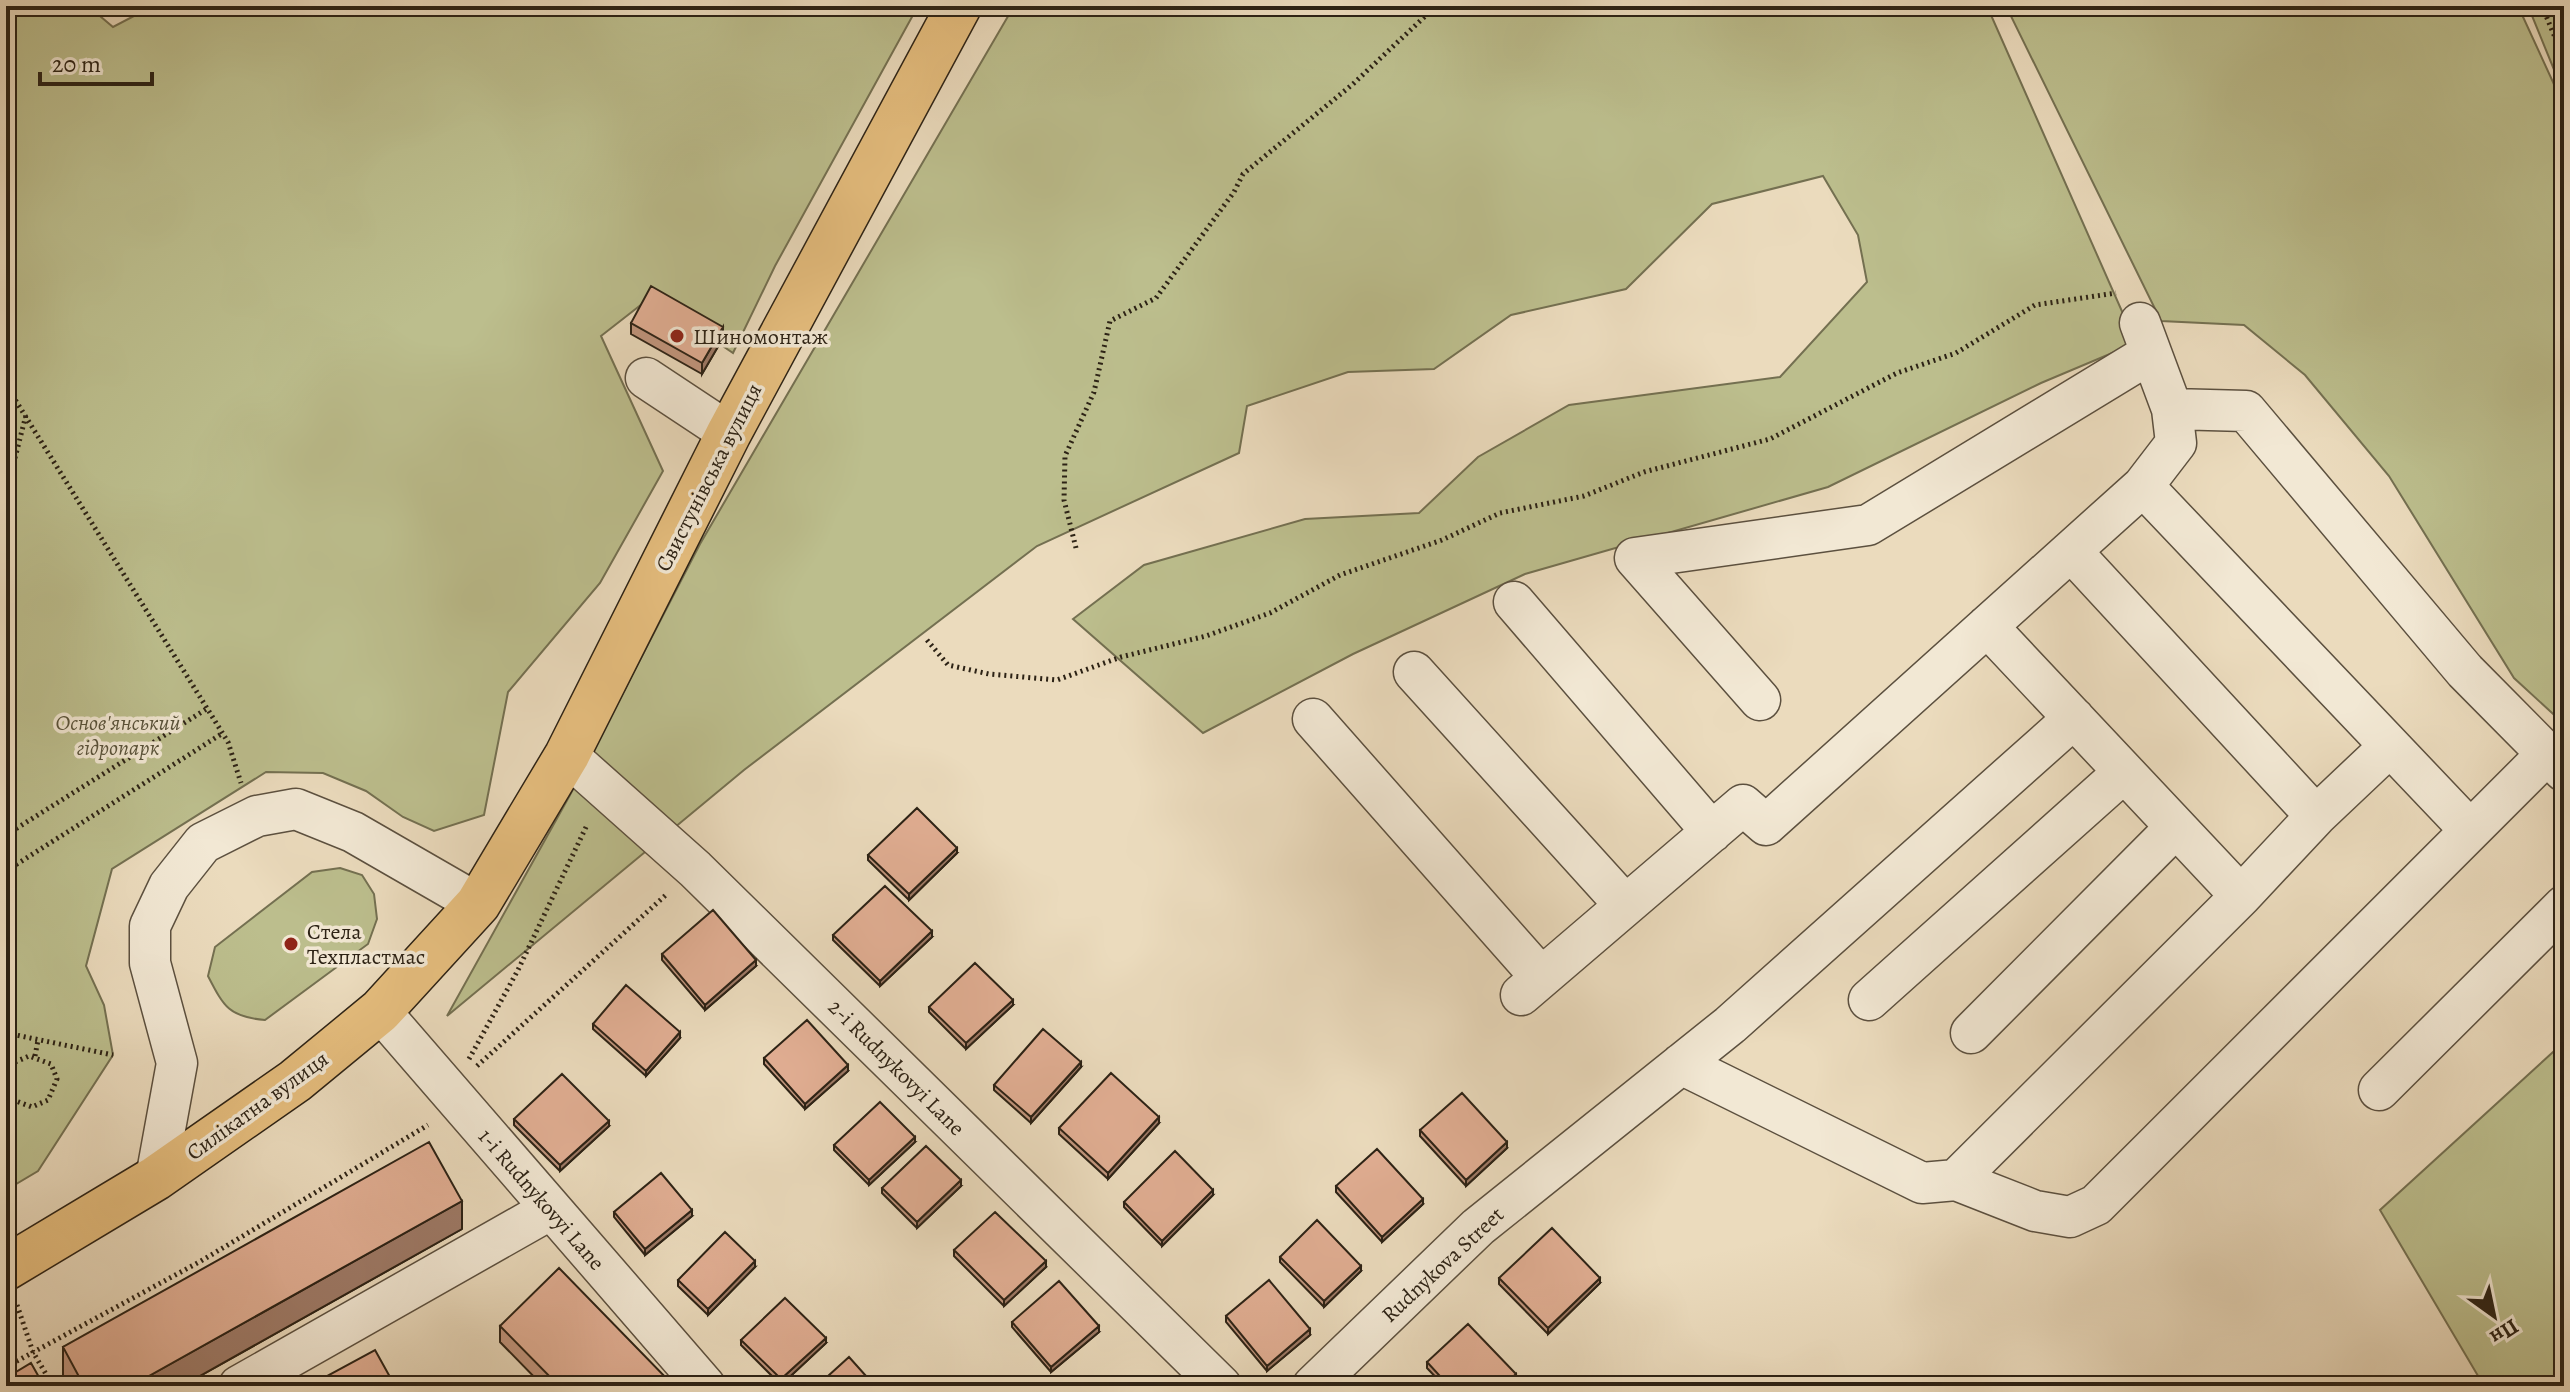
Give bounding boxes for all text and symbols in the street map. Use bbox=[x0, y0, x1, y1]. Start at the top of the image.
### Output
scale bar bbox=[40, 36, 152, 86]
text: 20 m bbox=[52, 48, 101, 80]
place label: Шиномонтаж bbox=[693, 322, 829, 352]
marker: Шиномонтаж bbox=[668, 327, 686, 345]
street label: Свистунівська вулиця bbox=[649, 378, 769, 577]
park label: Основ'янський гідропарк bbox=[56, 708, 181, 763]
place label: Стела Техпластмас bbox=[307, 917, 425, 972]
marker: Стела Техпластмас bbox=[282, 935, 300, 953]
street label: 2-i Rudnykovyi Lane bbox=[821, 993, 971, 1143]
street label: Силікатна вулиця bbox=[181, 1044, 335, 1168]
street label: 1-i Rudnykovyi Lane bbox=[471, 1122, 611, 1277]
street label: Rudnykova Street bbox=[1375, 1200, 1510, 1329]
north arrow bbox=[2454, 1276, 2534, 1356]
text: Пн bbox=[2484, 1312, 2525, 1352]

